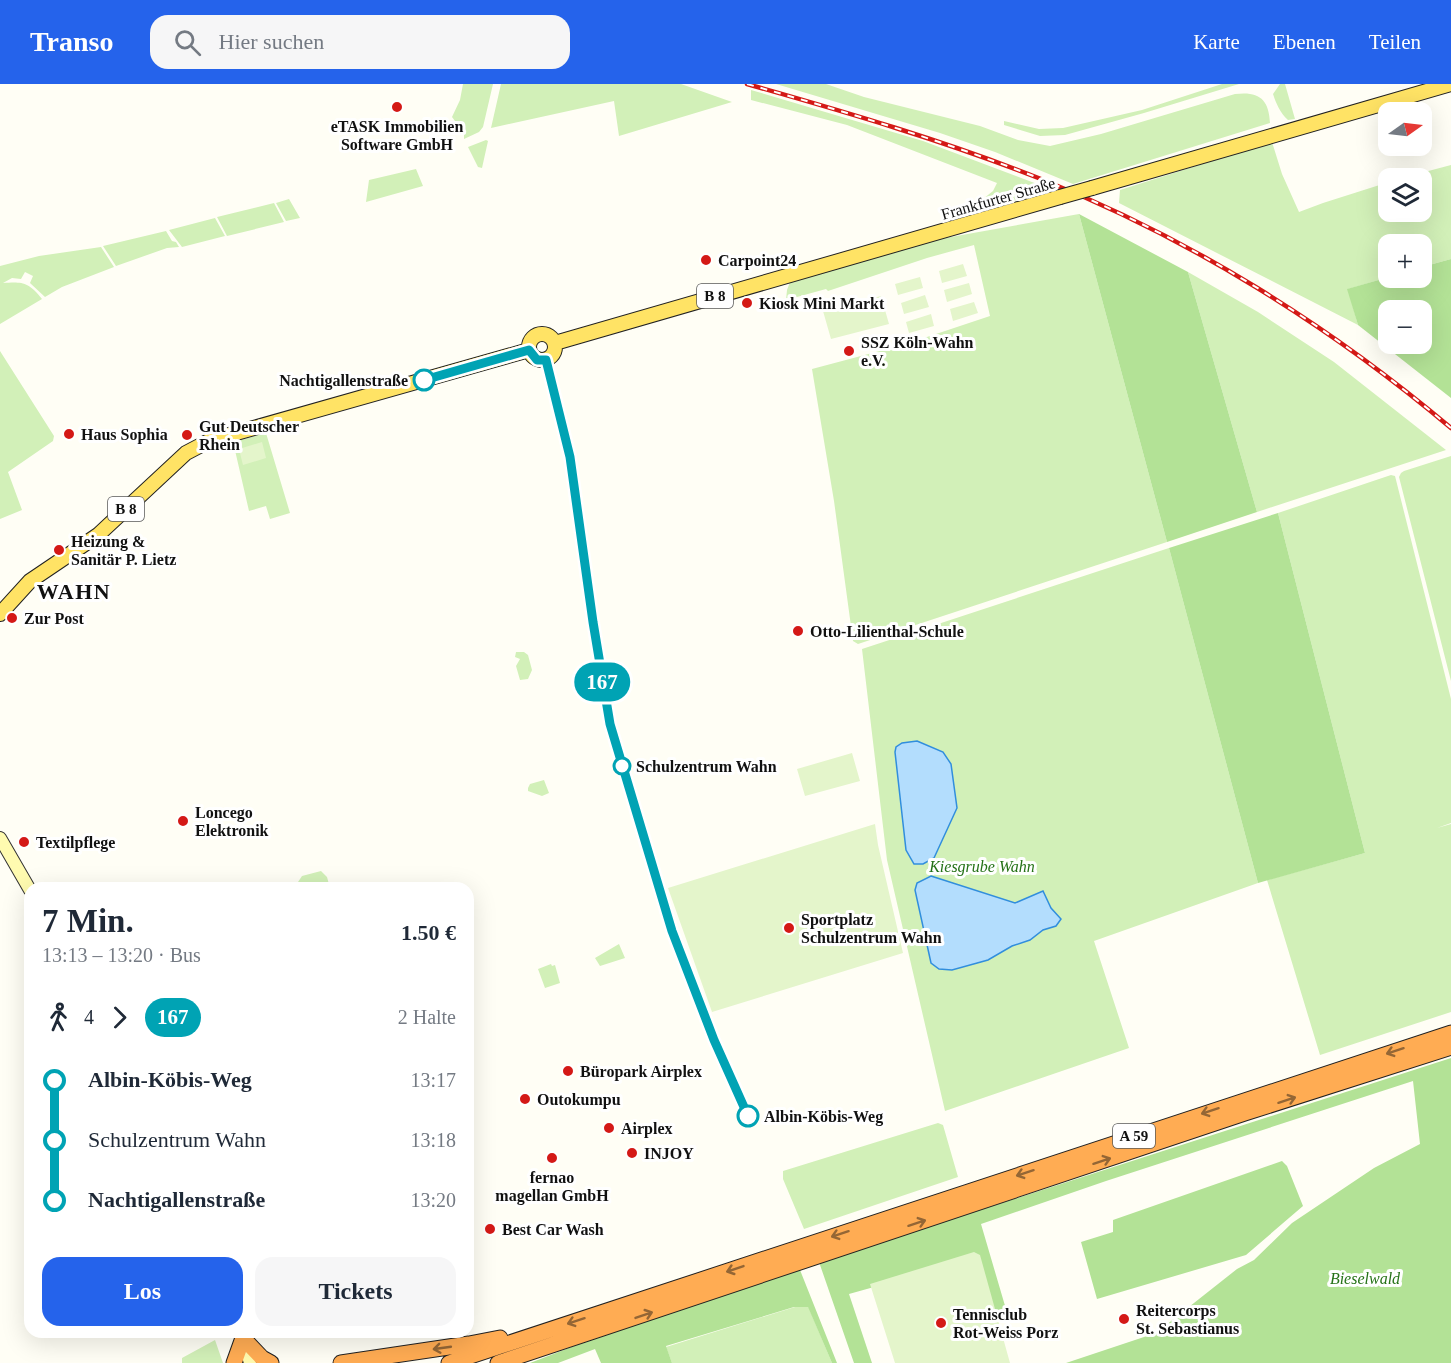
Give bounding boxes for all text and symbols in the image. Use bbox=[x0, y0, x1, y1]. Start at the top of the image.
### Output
search box bbox=[150, 15, 570, 69]
text: Transo bbox=[30, 26, 114, 57]
icon: search bbox=[171, 26, 204, 59]
text: Hier suchen bbox=[219, 29, 324, 54]
text: Karte bbox=[1193, 30, 1240, 54]
text: Ebenen bbox=[1273, 30, 1336, 54]
text: Teilen bbox=[1369, 30, 1421, 54]
marker: eTASK Immobilien Software GmbH bbox=[390, 100, 404, 114]
north arrow bbox=[1378, 102, 1432, 156]
map controls bbox=[1378, 102, 1432, 354]
place label: eTASK Immobilien Software GmbH bbox=[331, 118, 463, 153]
button: layers bbox=[1378, 168, 1432, 222]
street label: Frankfurter Straße bbox=[939, 174, 1057, 223]
button: + bbox=[1378, 234, 1432, 288]
place label: Carpoint24 bbox=[718, 252, 796, 270]
marker: Carpoint24 bbox=[699, 253, 713, 267]
road number: B 8 bbox=[697, 284, 733, 308]
place label: Kiosk Mini Markt bbox=[759, 295, 885, 312]
marker: Kiosk Mini Markt bbox=[740, 296, 754, 310]
button: − bbox=[1378, 300, 1432, 354]
place label: SSZ Köln-Wahn e.V. bbox=[861, 334, 974, 369]
marker: SSZ Köln-Wahn e.V. bbox=[842, 344, 856, 358]
marker: Nachtigallenstraße bbox=[413, 369, 435, 391]
place label: Nachtigallenstraße bbox=[279, 372, 408, 390]
place label: Gut Deutscher Rhein bbox=[199, 418, 299, 453]
place label: Haus Sophia bbox=[81, 426, 168, 444]
marker: Haus Sophia bbox=[62, 427, 76, 441]
marker: Gut Deutscher Rhein bbox=[180, 428, 194, 442]
road number: B 8 bbox=[108, 497, 144, 521]
place label: Heizung & Sanitär P. Lietz bbox=[71, 533, 176, 568]
marker: Heizung & Sanitär P. Lietz bbox=[52, 543, 66, 557]
district label: WAHN bbox=[37, 579, 111, 604]
place label: Zur Post bbox=[24, 610, 84, 627]
marker: Zur Post bbox=[5, 611, 19, 625]
place label: Otto-Lilienthal-Schule bbox=[810, 623, 964, 640]
marker: Otto-Lilienthal-Schule bbox=[791, 624, 805, 638]
line badge: 167 bbox=[568, 662, 636, 702]
text: 167 bbox=[586, 670, 618, 694]
marker: Schulzentrum Wahn bbox=[613, 757, 631, 775]
place label: Schulzentrum Wahn bbox=[636, 758, 777, 775]
place label: Loncego Elektronik bbox=[195, 804, 269, 839]
marker: Loncego Elektronik bbox=[176, 814, 190, 828]
place label: Textilpflege bbox=[36, 834, 115, 852]
marker: Textilpflege bbox=[17, 835, 31, 849]
park label: Kiesgrube Wahn bbox=[928, 858, 1035, 876]
text: 7 Min. bbox=[42, 903, 134, 939]
place label: Sportplatz Schulzentrum Wahn bbox=[801, 911, 942, 946]
text: 1.50 € bbox=[401, 920, 456, 945]
marker: Sportplatz Schulzentrum Wahn bbox=[782, 921, 796, 935]
text: 13:13 – 13:20 · Bus bbox=[42, 944, 201, 966]
icon: walk bbox=[42, 1001, 75, 1034]
icon: forward bbox=[103, 1001, 136, 1034]
text: 167 bbox=[157, 1005, 189, 1029]
text: 4 bbox=[84, 1006, 94, 1028]
text: 2 Halte bbox=[398, 1006, 456, 1028]
one-way arrow bbox=[1386, 1046, 1405, 1057]
place label: Büropark Airplex bbox=[580, 1063, 702, 1081]
marker: Büropark Airplex bbox=[561, 1064, 575, 1078]
text: Albin-Köbis-Weg bbox=[88, 1067, 252, 1092]
text: 13:17 bbox=[410, 1069, 456, 1091]
place label: Outokumpu bbox=[537, 1091, 621, 1109]
marker: Outokumpu bbox=[518, 1092, 532, 1106]
one-way arrow bbox=[1277, 1094, 1296, 1105]
marker: Albin-Köbis-Weg bbox=[737, 1105, 759, 1127]
one-way arrow bbox=[1201, 1106, 1220, 1117]
place label: Albin-Köbis-Weg bbox=[764, 1108, 883, 1126]
place label: Airplex bbox=[621, 1120, 673, 1138]
marker: Airplex bbox=[602, 1121, 616, 1135]
road number: A 59 bbox=[1113, 1124, 1155, 1148]
text: Schulzentrum Wahn bbox=[88, 1127, 266, 1152]
text: 13:18 bbox=[410, 1129, 456, 1151]
place label: INJOY bbox=[644, 1145, 694, 1162]
marker: INJOY bbox=[625, 1146, 639, 1160]
marker: fernao magellan GmbH bbox=[545, 1151, 559, 1165]
one-way arrow bbox=[1092, 1155, 1111, 1166]
one-way arrow bbox=[1016, 1168, 1035, 1179]
place label: fernao magellan GmbH bbox=[495, 1169, 609, 1205]
text: Nachtigallenstraße bbox=[88, 1187, 265, 1212]
text: 13:20 bbox=[410, 1189, 456, 1211]
one-way arrow bbox=[907, 1217, 926, 1228]
place label: Best Car Wash bbox=[502, 1221, 604, 1238]
marker: Best Car Wash bbox=[483, 1222, 497, 1236]
one-way arrow bbox=[831, 1230, 850, 1241]
button: Los bbox=[42, 1257, 243, 1326]
button: Tickets bbox=[255, 1257, 456, 1326]
one-way arrow bbox=[726, 1264, 745, 1275]
park label: Bieselwald bbox=[1330, 1270, 1401, 1287]
place label: Reitercorps St. Sebastianus bbox=[1136, 1302, 1239, 1337]
place label: Tennisclub Rot-Weiss Porz bbox=[953, 1306, 1058, 1341]
one-way arrow bbox=[634, 1308, 653, 1319]
marker: Reitercorps St. Sebastianus bbox=[1117, 1312, 1131, 1326]
marker: Tennisclub Rot-Weiss Porz bbox=[934, 1316, 948, 1330]
one-way arrow bbox=[567, 1317, 586, 1328]
one-way arrow bbox=[433, 1343, 453, 1354]

